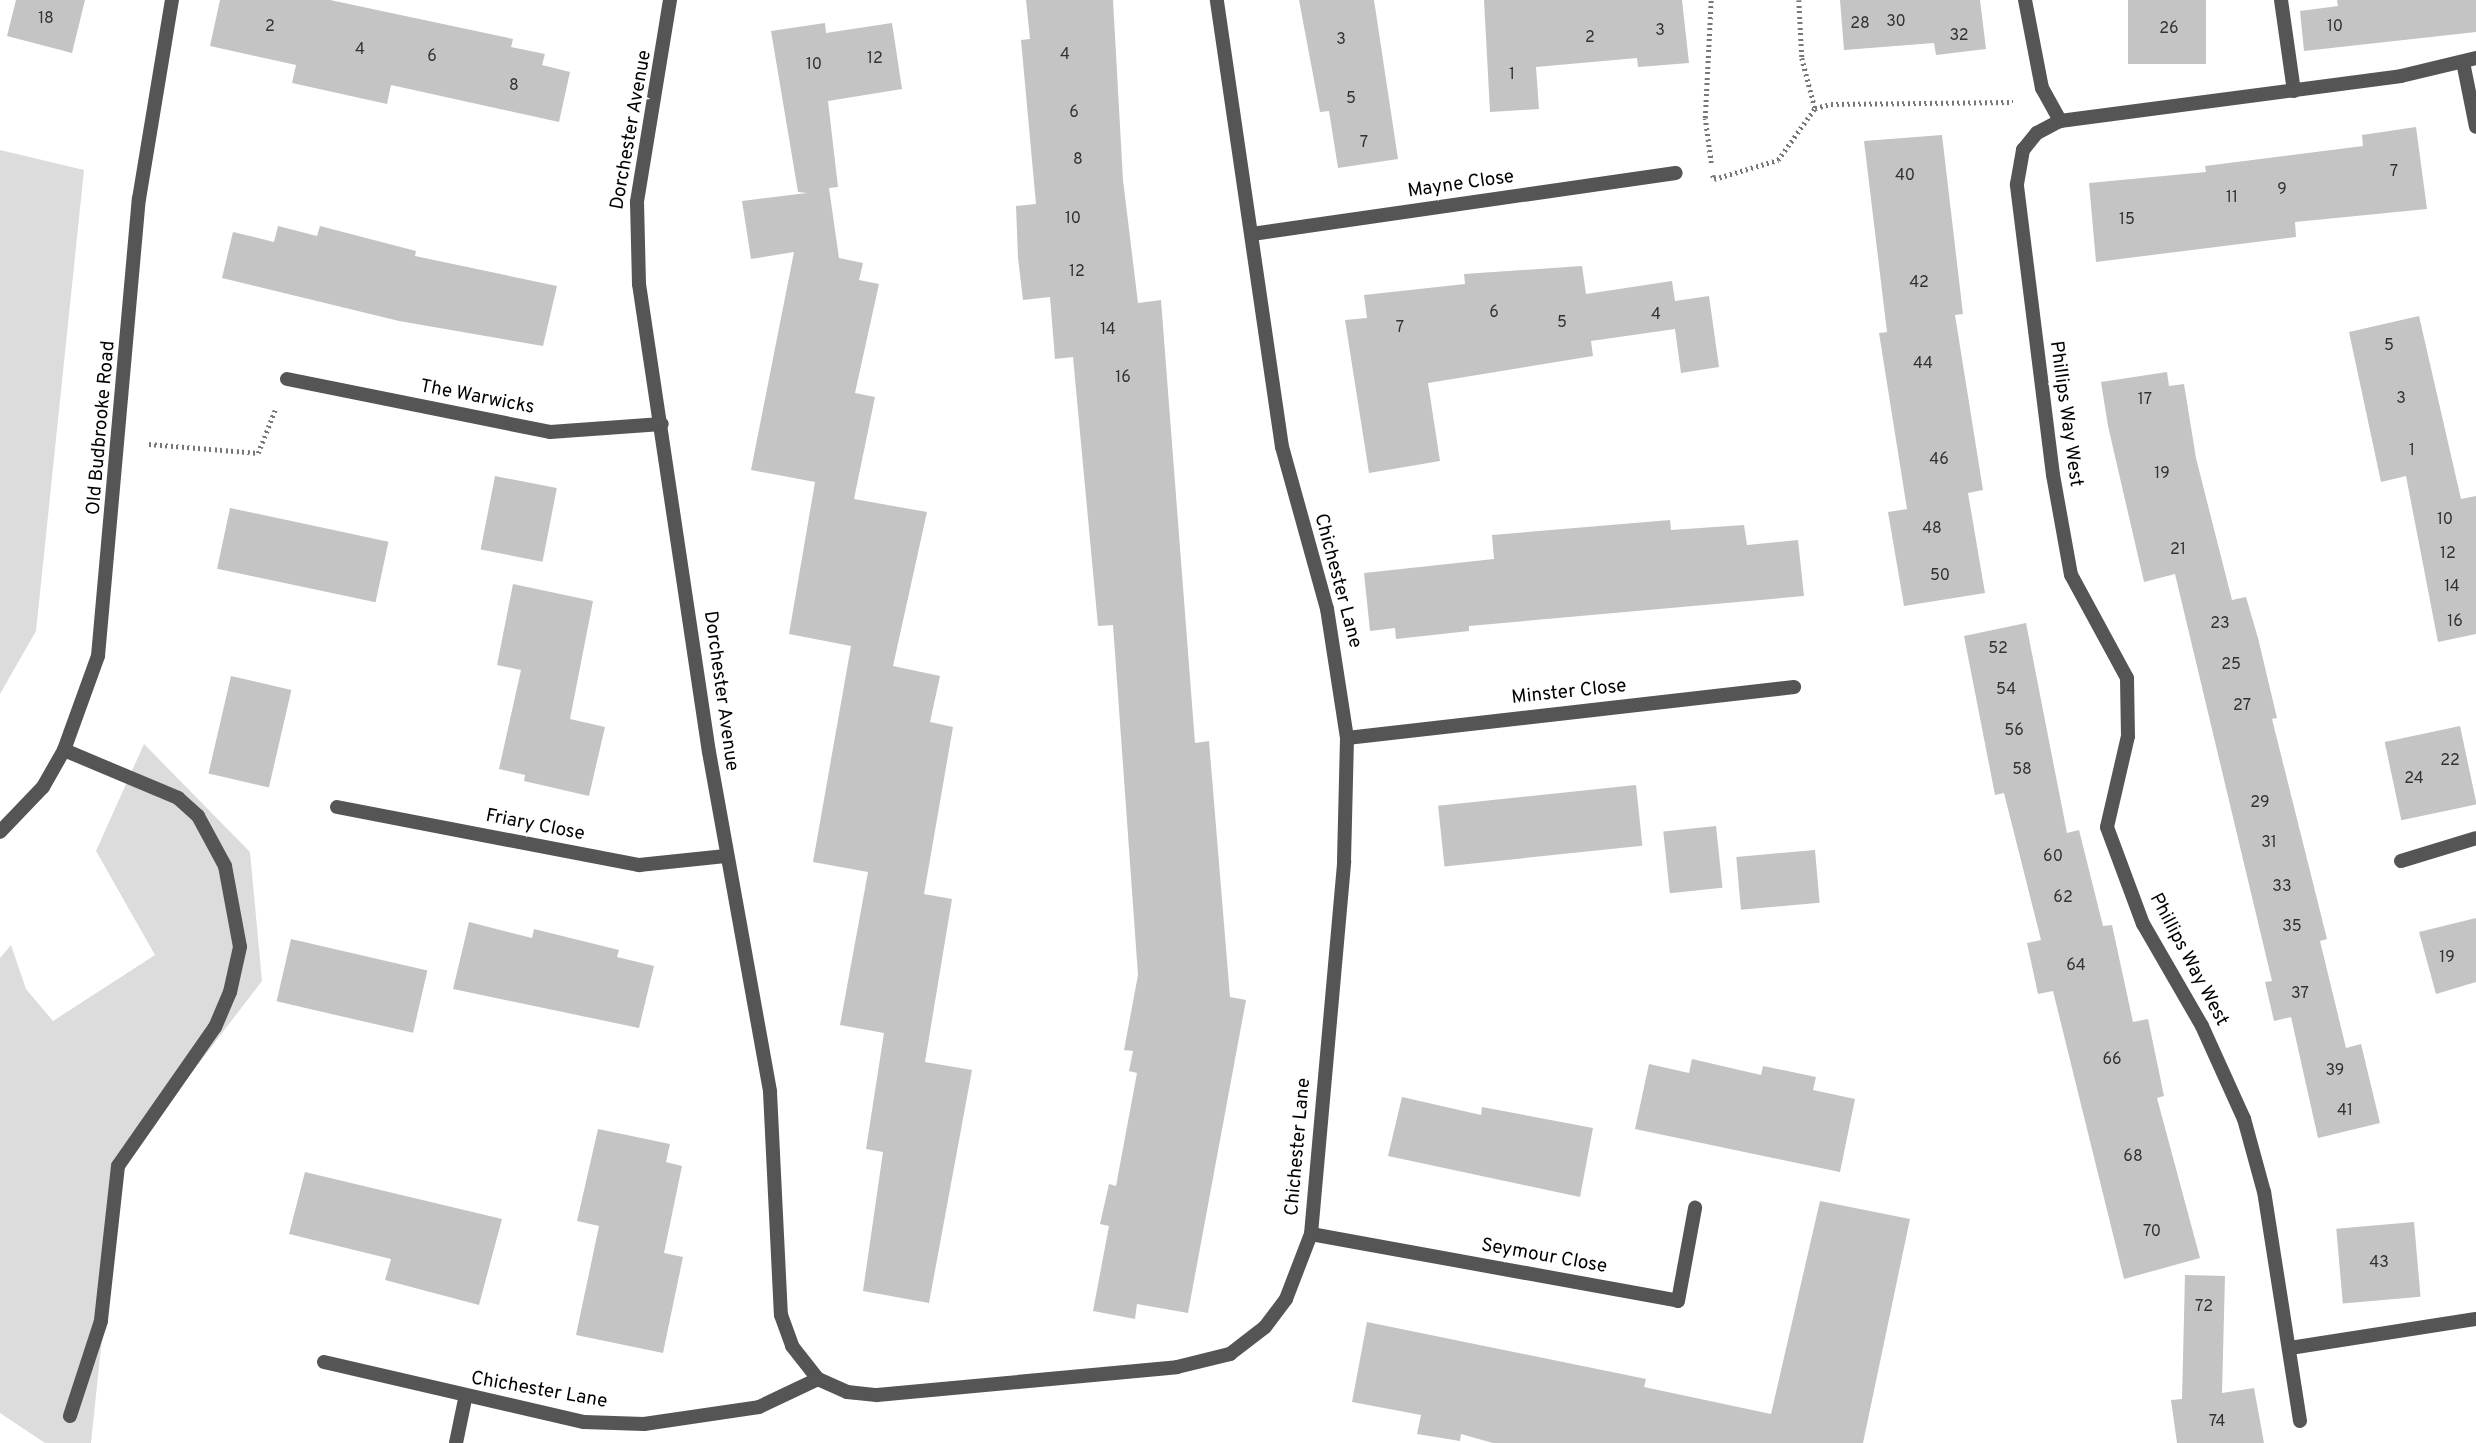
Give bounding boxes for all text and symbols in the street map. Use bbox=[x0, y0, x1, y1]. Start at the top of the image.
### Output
house number: 18 bbox=[38, 9, 54, 29]
house number: 30 bbox=[1886, 12, 1906, 32]
house number: 28 bbox=[1850, 14, 1870, 34]
house number: 2 bbox=[265, 17, 275, 37]
house number: 10 bbox=[2327, 17, 2343, 37]
house number: 26 bbox=[2159, 19, 2179, 39]
house number: 3 bbox=[1655, 21, 1665, 41]
house number: 32 bbox=[1949, 26, 1969, 46]
house number: 2 bbox=[1585, 28, 1595, 48]
house number: 3 bbox=[1336, 30, 1346, 50]
house number: 4 bbox=[355, 40, 365, 60]
house number: 4 bbox=[1060, 45, 1070, 65]
house number: 6 bbox=[427, 47, 437, 67]
street label: Dorchester Avenue bbox=[607, 48, 657, 212]
house number: 12 bbox=[867, 49, 883, 69]
house number: 10 bbox=[806, 55, 822, 75]
house number: 1 bbox=[1509, 65, 1515, 85]
house number: 8 bbox=[509, 76, 519, 96]
house number: 5 bbox=[1346, 89, 1356, 109]
house number: 6 bbox=[1069, 103, 1079, 123]
house number: 7 bbox=[1360, 133, 1368, 153]
house number: 8 bbox=[1073, 150, 1083, 170]
house number: 7 bbox=[2390, 162, 2398, 182]
street label: Mayne Close bbox=[1406, 166, 1516, 204]
house number: 40 bbox=[1895, 166, 1915, 186]
house number: 9 bbox=[2277, 180, 2287, 200]
house number: 11 bbox=[2226, 188, 2238, 208]
house number: 10 bbox=[1065, 209, 1081, 229]
house number: 15 bbox=[2119, 210, 2135, 230]
house number: 12 bbox=[1069, 262, 1085, 282]
house number: 42 bbox=[1909, 273, 1929, 293]
house number: 6 bbox=[1489, 303, 1499, 323]
house number: 4 bbox=[1651, 305, 1661, 325]
house number: 5 bbox=[1557, 313, 1567, 333]
house number: 7 bbox=[1396, 318, 1404, 338]
house number: 14 bbox=[1100, 320, 1116, 340]
house number: 5 bbox=[2384, 336, 2394, 356]
street label: Phillips Way West bbox=[2043, 339, 2087, 489]
street label: Old Budbrooke Road bbox=[83, 340, 121, 516]
house number: 44 bbox=[1913, 354, 1933, 374]
house number: 16 bbox=[1115, 368, 1131, 388]
street label: The Warwicks bbox=[418, 376, 536, 420]
house number: 3 bbox=[2396, 389, 2406, 409]
house number: 17 bbox=[2138, 390, 2152, 410]
house number: 1 bbox=[2409, 441, 2415, 461]
house number: 46 bbox=[1929, 450, 1949, 470]
house number: 19 bbox=[2154, 464, 2170, 484]
house number: 10 bbox=[2437, 510, 2453, 530]
street label: Chichester Lane bbox=[1308, 511, 1366, 651]
house number: 48 bbox=[1922, 519, 1942, 539]
house number: 21 bbox=[2170, 540, 2186, 560]
house number: 12 bbox=[2440, 544, 2456, 564]
house number: 50 bbox=[1930, 566, 1950, 586]
house number: 14 bbox=[2444, 577, 2460, 597]
street label: Dorchester Avenue bbox=[697, 609, 743, 773]
house number: 16 bbox=[2447, 612, 2463, 632]
house number: 23 bbox=[2210, 614, 2230, 634]
house number: 52 bbox=[1988, 639, 2008, 659]
house number: 25 bbox=[2221, 655, 2241, 675]
street label: Minster Close bbox=[1510, 676, 1628, 710]
house number: 54 bbox=[1996, 680, 2016, 700]
house number: 27 bbox=[2233, 696, 2251, 716]
house number: 56 bbox=[2004, 721, 2024, 741]
house number: 22 bbox=[2440, 751, 2460, 771]
house number: 58 bbox=[2012, 760, 2032, 780]
house number: 24 bbox=[2404, 769, 2424, 789]
house number: 29 bbox=[2250, 793, 2270, 813]
street label: Friary Close bbox=[484, 805, 586, 847]
house number: 31 bbox=[2261, 833, 2277, 853]
house number: 60 bbox=[2043, 847, 2063, 867]
house number: 33 bbox=[2272, 877, 2292, 897]
house number: 62 bbox=[2053, 888, 2073, 908]
street label: Phillips Way West bbox=[2143, 889, 2233, 1031]
house number: 35 bbox=[2282, 917, 2302, 937]
house number: 19 bbox=[2439, 948, 2455, 968]
house number: 64 bbox=[2066, 956, 2086, 976]
house number: 37 bbox=[2291, 984, 2309, 1004]
house number: 66 bbox=[2102, 1050, 2122, 1070]
house number: 39 bbox=[2326, 1061, 2344, 1081]
street label: Chichester Lane bbox=[1282, 1077, 1316, 1217]
house number: 41 bbox=[2337, 1101, 2353, 1121]
house number: 68 bbox=[2123, 1147, 2143, 1167]
house number: 70 bbox=[2143, 1222, 2161, 1242]
street label: Seymour Close bbox=[1479, 1235, 1609, 1279]
house number: 43 bbox=[2369, 1253, 2389, 1273]
house number: 72 bbox=[2195, 1297, 2213, 1317]
street label: Chichester Lane bbox=[469, 1368, 609, 1414]
house number: 74 bbox=[2209, 1412, 2225, 1432]

